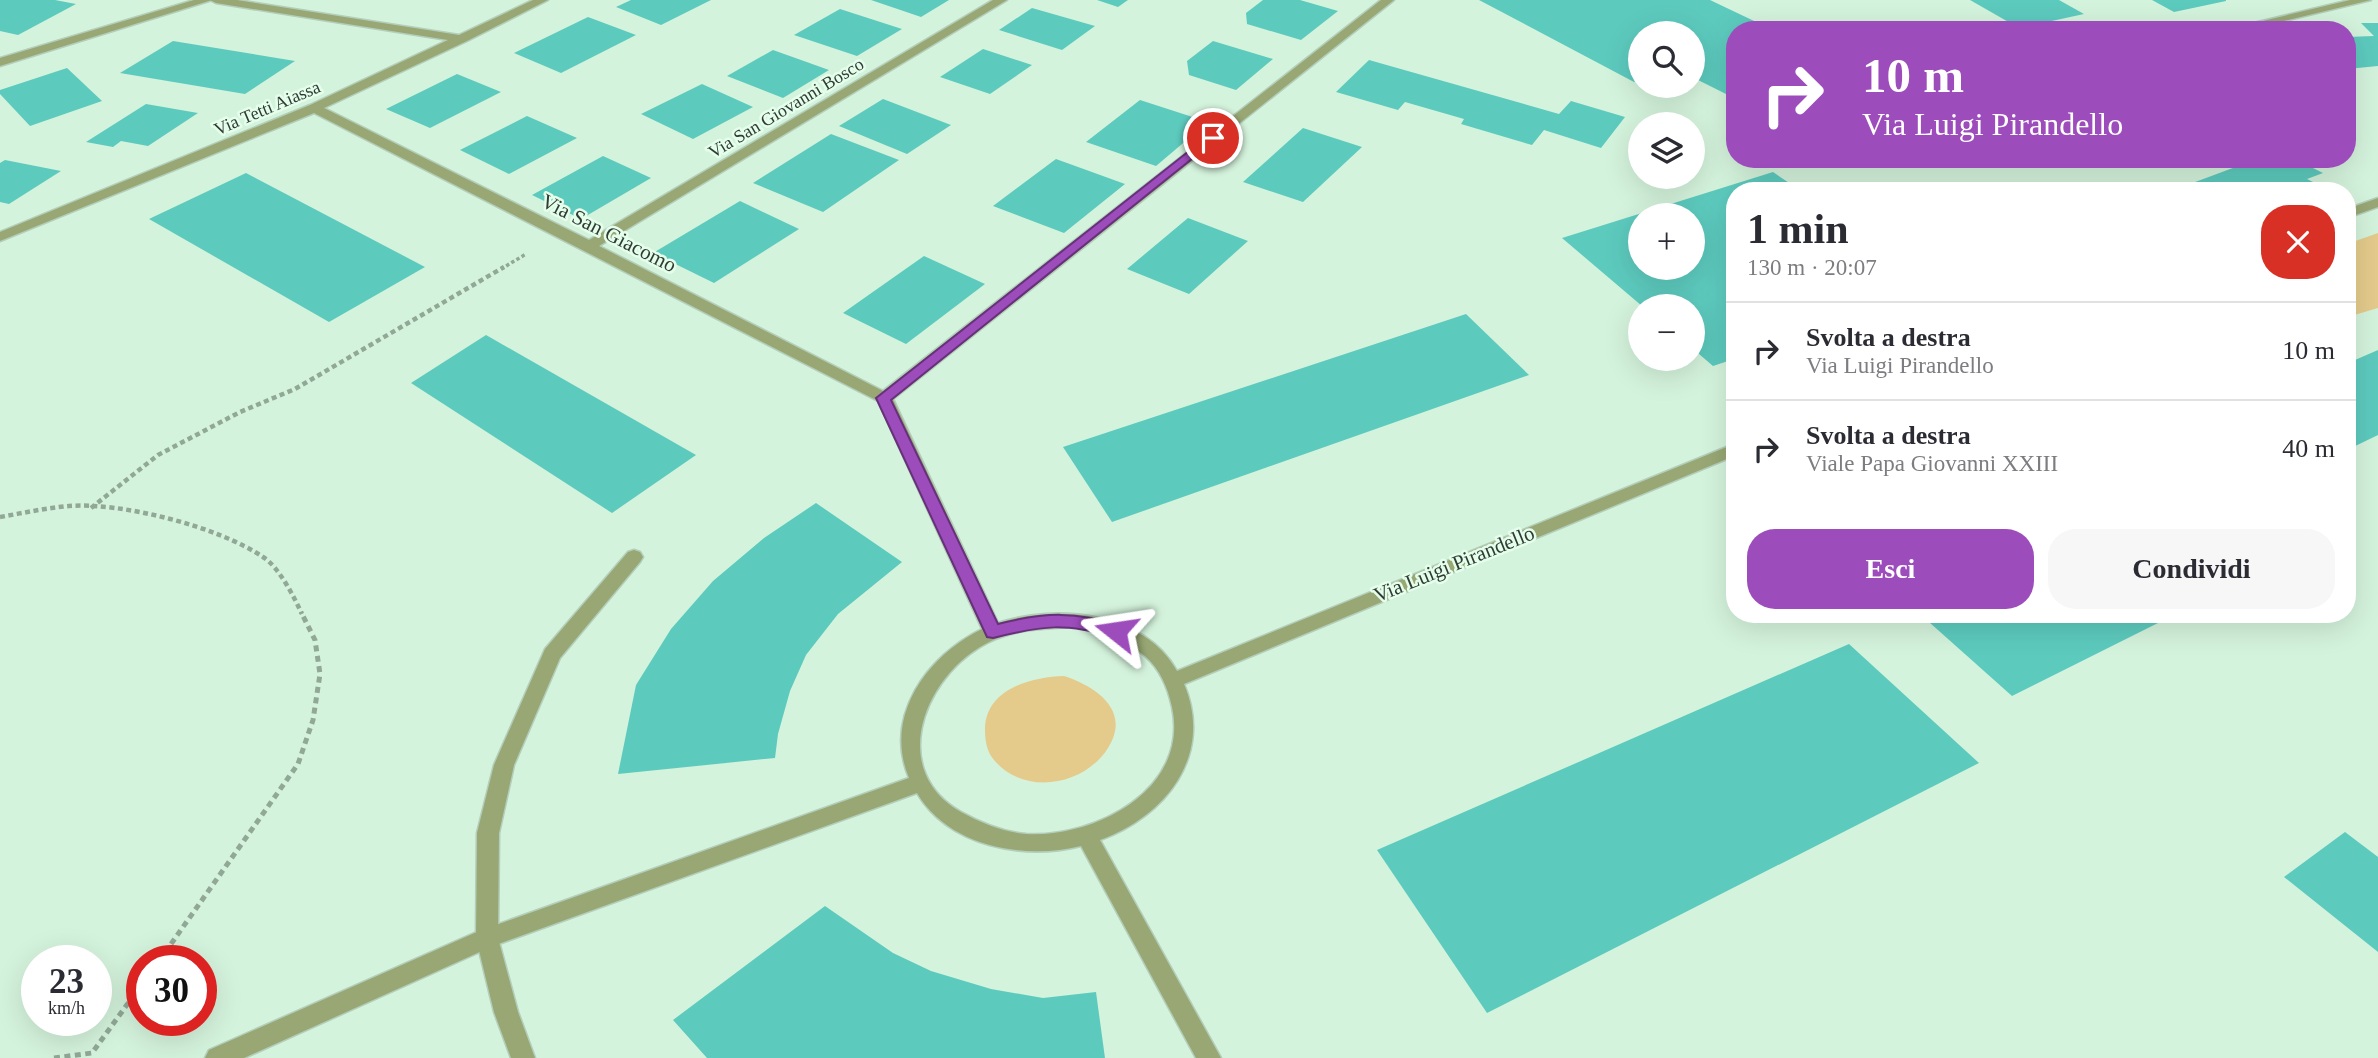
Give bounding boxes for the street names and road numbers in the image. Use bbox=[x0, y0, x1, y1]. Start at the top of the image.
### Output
street label: Via San Giovanni Bosco bbox=[705, 54, 867, 162]
street label: Via Tetti Aiassa bbox=[211, 77, 323, 139]
street label: Via San Giacomo bbox=[538, 189, 680, 277]
street label: Via Luigi Pirandello bbox=[1370, 521, 1538, 607]

